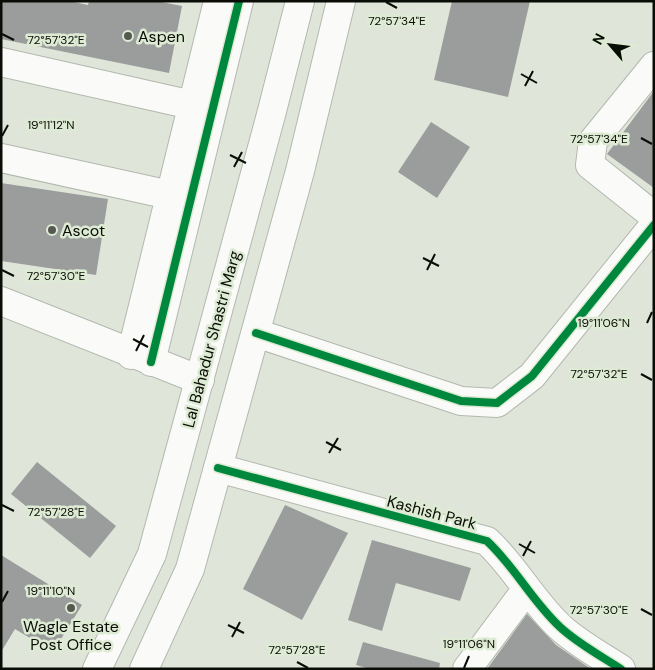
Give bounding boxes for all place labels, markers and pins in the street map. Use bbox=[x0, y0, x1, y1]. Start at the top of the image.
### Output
place label: Aspen bbox=[138, 26, 185, 47]
marker: Aspen bbox=[122, 30, 134, 42]
place label: Ascot bbox=[62, 220, 105, 241]
marker: Ascot bbox=[46, 224, 58, 236]
marker: Wagle Estate Post Office bbox=[65, 602, 77, 614]
place label: Wagle Estate Post Office bbox=[23, 616, 119, 655]

